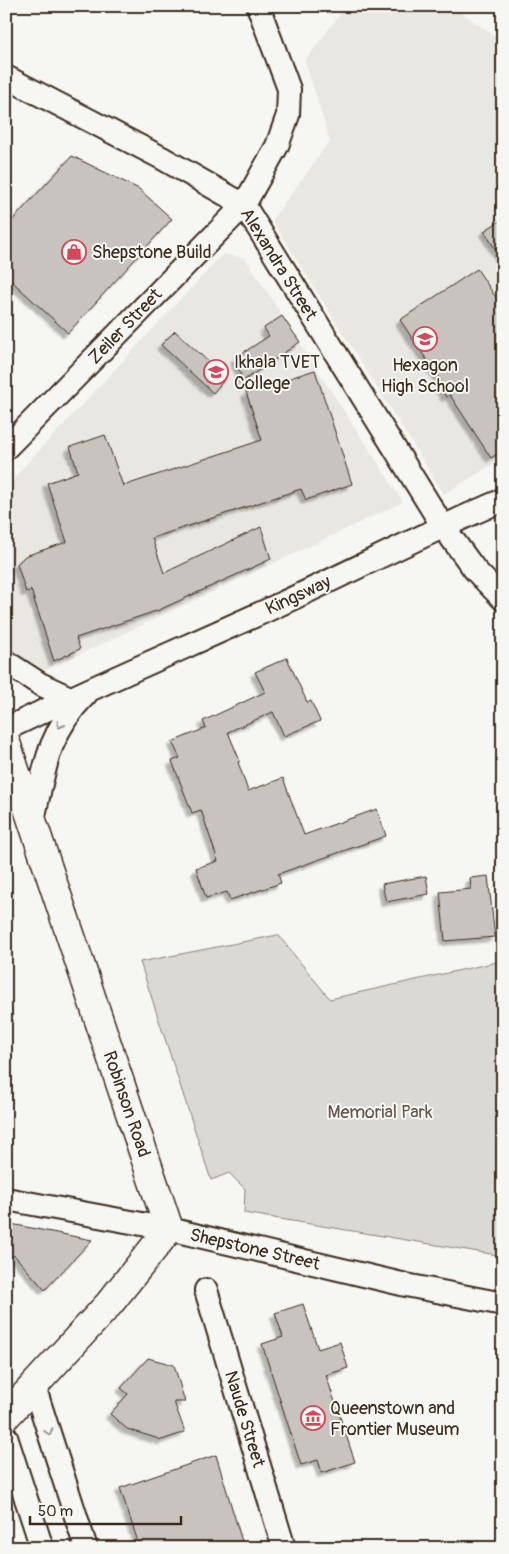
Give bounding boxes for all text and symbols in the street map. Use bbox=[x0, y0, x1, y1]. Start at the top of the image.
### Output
street label: Alexandra Street bbox=[235, 204, 323, 325]
shop icon: Shepstone Build bbox=[61, 239, 87, 265]
place label: Shepstone Build bbox=[92, 241, 212, 264]
street label: Zeiler Street bbox=[84, 283, 168, 369]
school or university icon: Hexagon High School bbox=[412, 326, 438, 352]
place label: Ikhala TVET College bbox=[234, 351, 320, 395]
place label: Hexagon High School bbox=[381, 354, 469, 398]
school or university icon: Ikhala TVET College bbox=[203, 359, 229, 385]
street label: Kingsway bbox=[262, 570, 335, 621]
one-way arrow bbox=[57, 720, 67, 729]
street label: Robinson Road bbox=[98, 1048, 155, 1160]
park label: Memorial Park bbox=[327, 1101, 433, 1124]
street label: Shepstone Street bbox=[188, 1223, 323, 1276]
street label: Naude Street bbox=[219, 1368, 270, 1471]
place label: Queenstown and Frontier Museum bbox=[330, 1397, 460, 1441]
museum icon: Queenstown and Frontier Museum bbox=[300, 1405, 326, 1431]
one-way arrow bbox=[43, 1428, 53, 1436]
scale bar bbox=[30, 1494, 181, 1526]
text: 50 m bbox=[38, 1502, 73, 1521]

